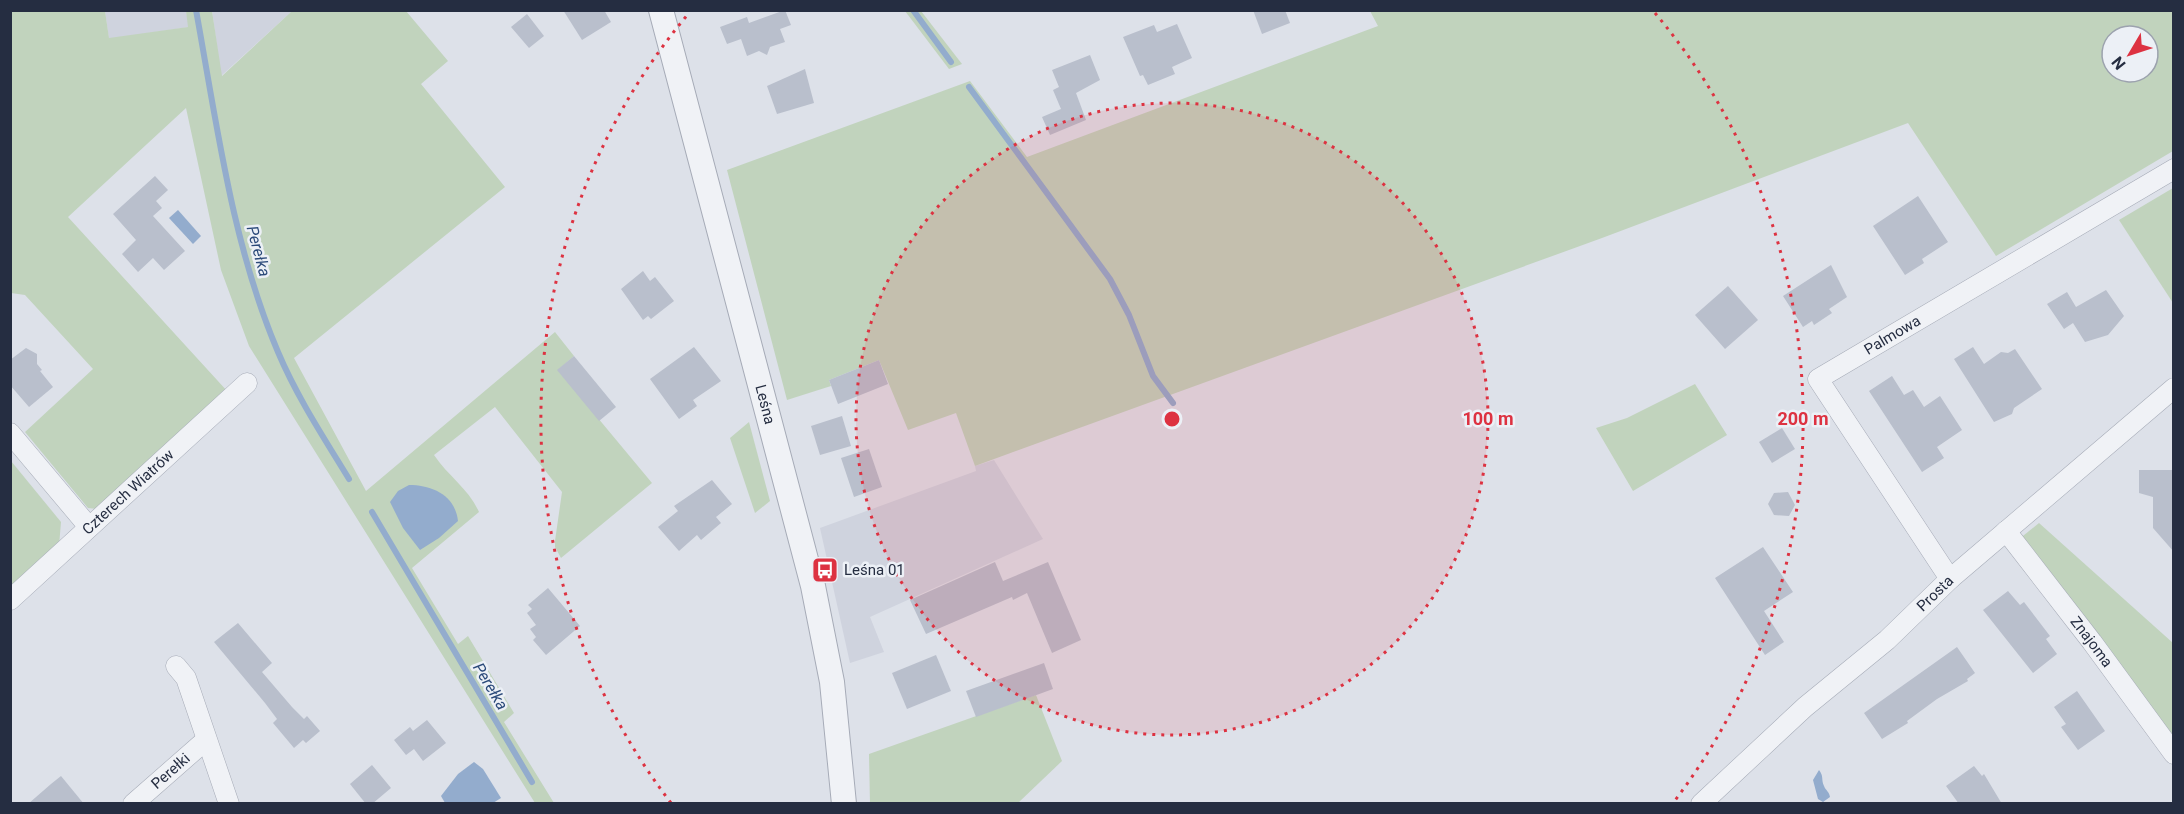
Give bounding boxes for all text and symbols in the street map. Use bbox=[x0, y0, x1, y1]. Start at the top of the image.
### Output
north arrow bbox=[2100, 24, 2160, 84]
text: N bbox=[2108, 53, 2130, 73]
water label: Perełka bbox=[243, 224, 274, 279]
street label: Palmowa bbox=[1861, 312, 1924, 359]
street label: Leśna bbox=[751, 383, 779, 426]
text: 100 m bbox=[1462, 408, 1514, 429]
text: 200 m bbox=[1777, 408, 1829, 429]
centre of rings bbox=[1162, 409, 1182, 429]
street label: Czterech Wiatrów bbox=[79, 446, 178, 538]
bus stop icon: Leśna 01 bbox=[810, 555, 840, 585]
place label: Leśna 01 bbox=[844, 561, 905, 579]
street label: Prosta bbox=[1913, 572, 1957, 615]
street label: Znajoma bbox=[2067, 613, 2116, 671]
water label: Perełka bbox=[469, 659, 512, 713]
street label: Perełki bbox=[148, 749, 194, 793]

